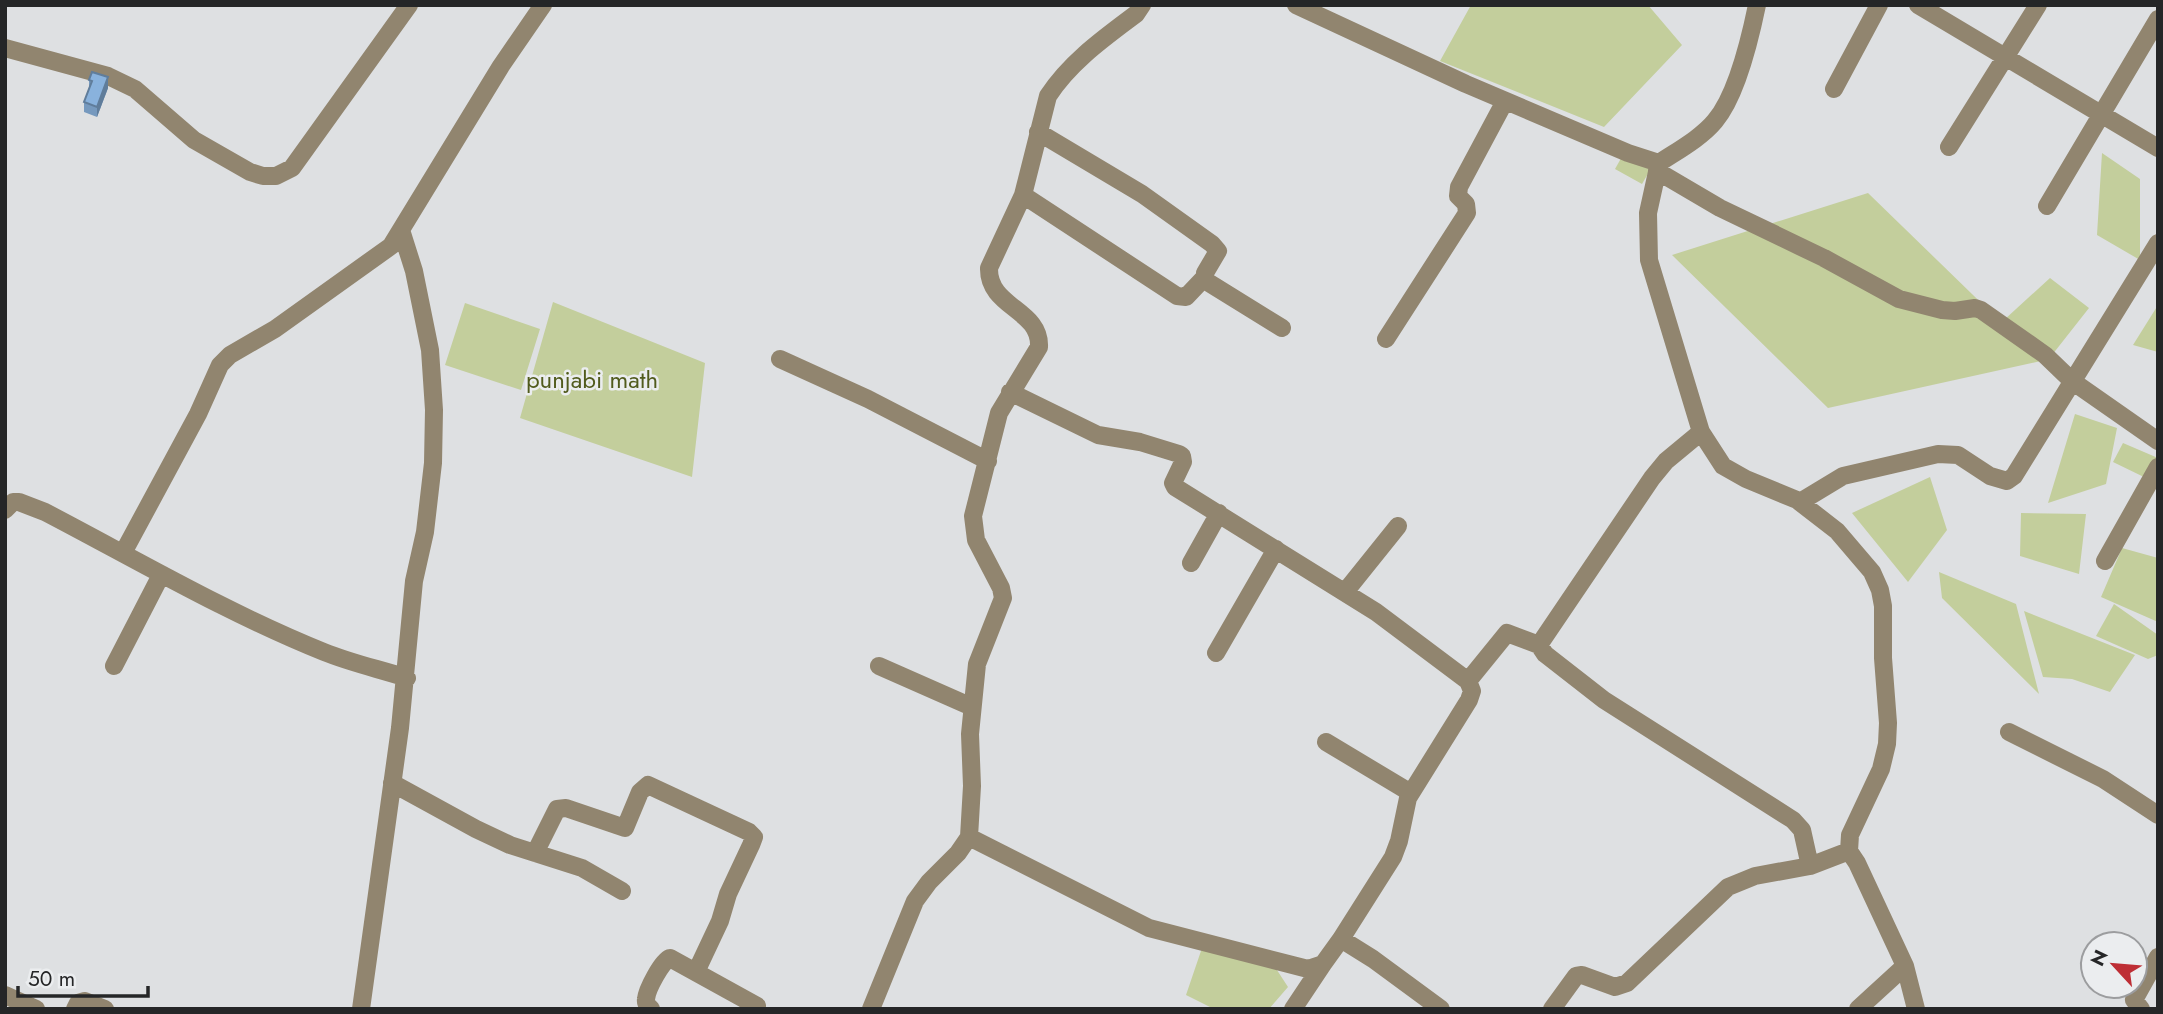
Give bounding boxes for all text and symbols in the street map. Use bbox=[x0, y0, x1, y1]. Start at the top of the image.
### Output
park label: punjabi math bbox=[526, 362, 658, 397]
north arrow bbox=[2079, 930, 2149, 1000]
text: N bbox=[2084, 945, 2115, 970]
scale bar bbox=[18, 954, 147, 998]
text: 50 m bbox=[28, 964, 75, 994]

